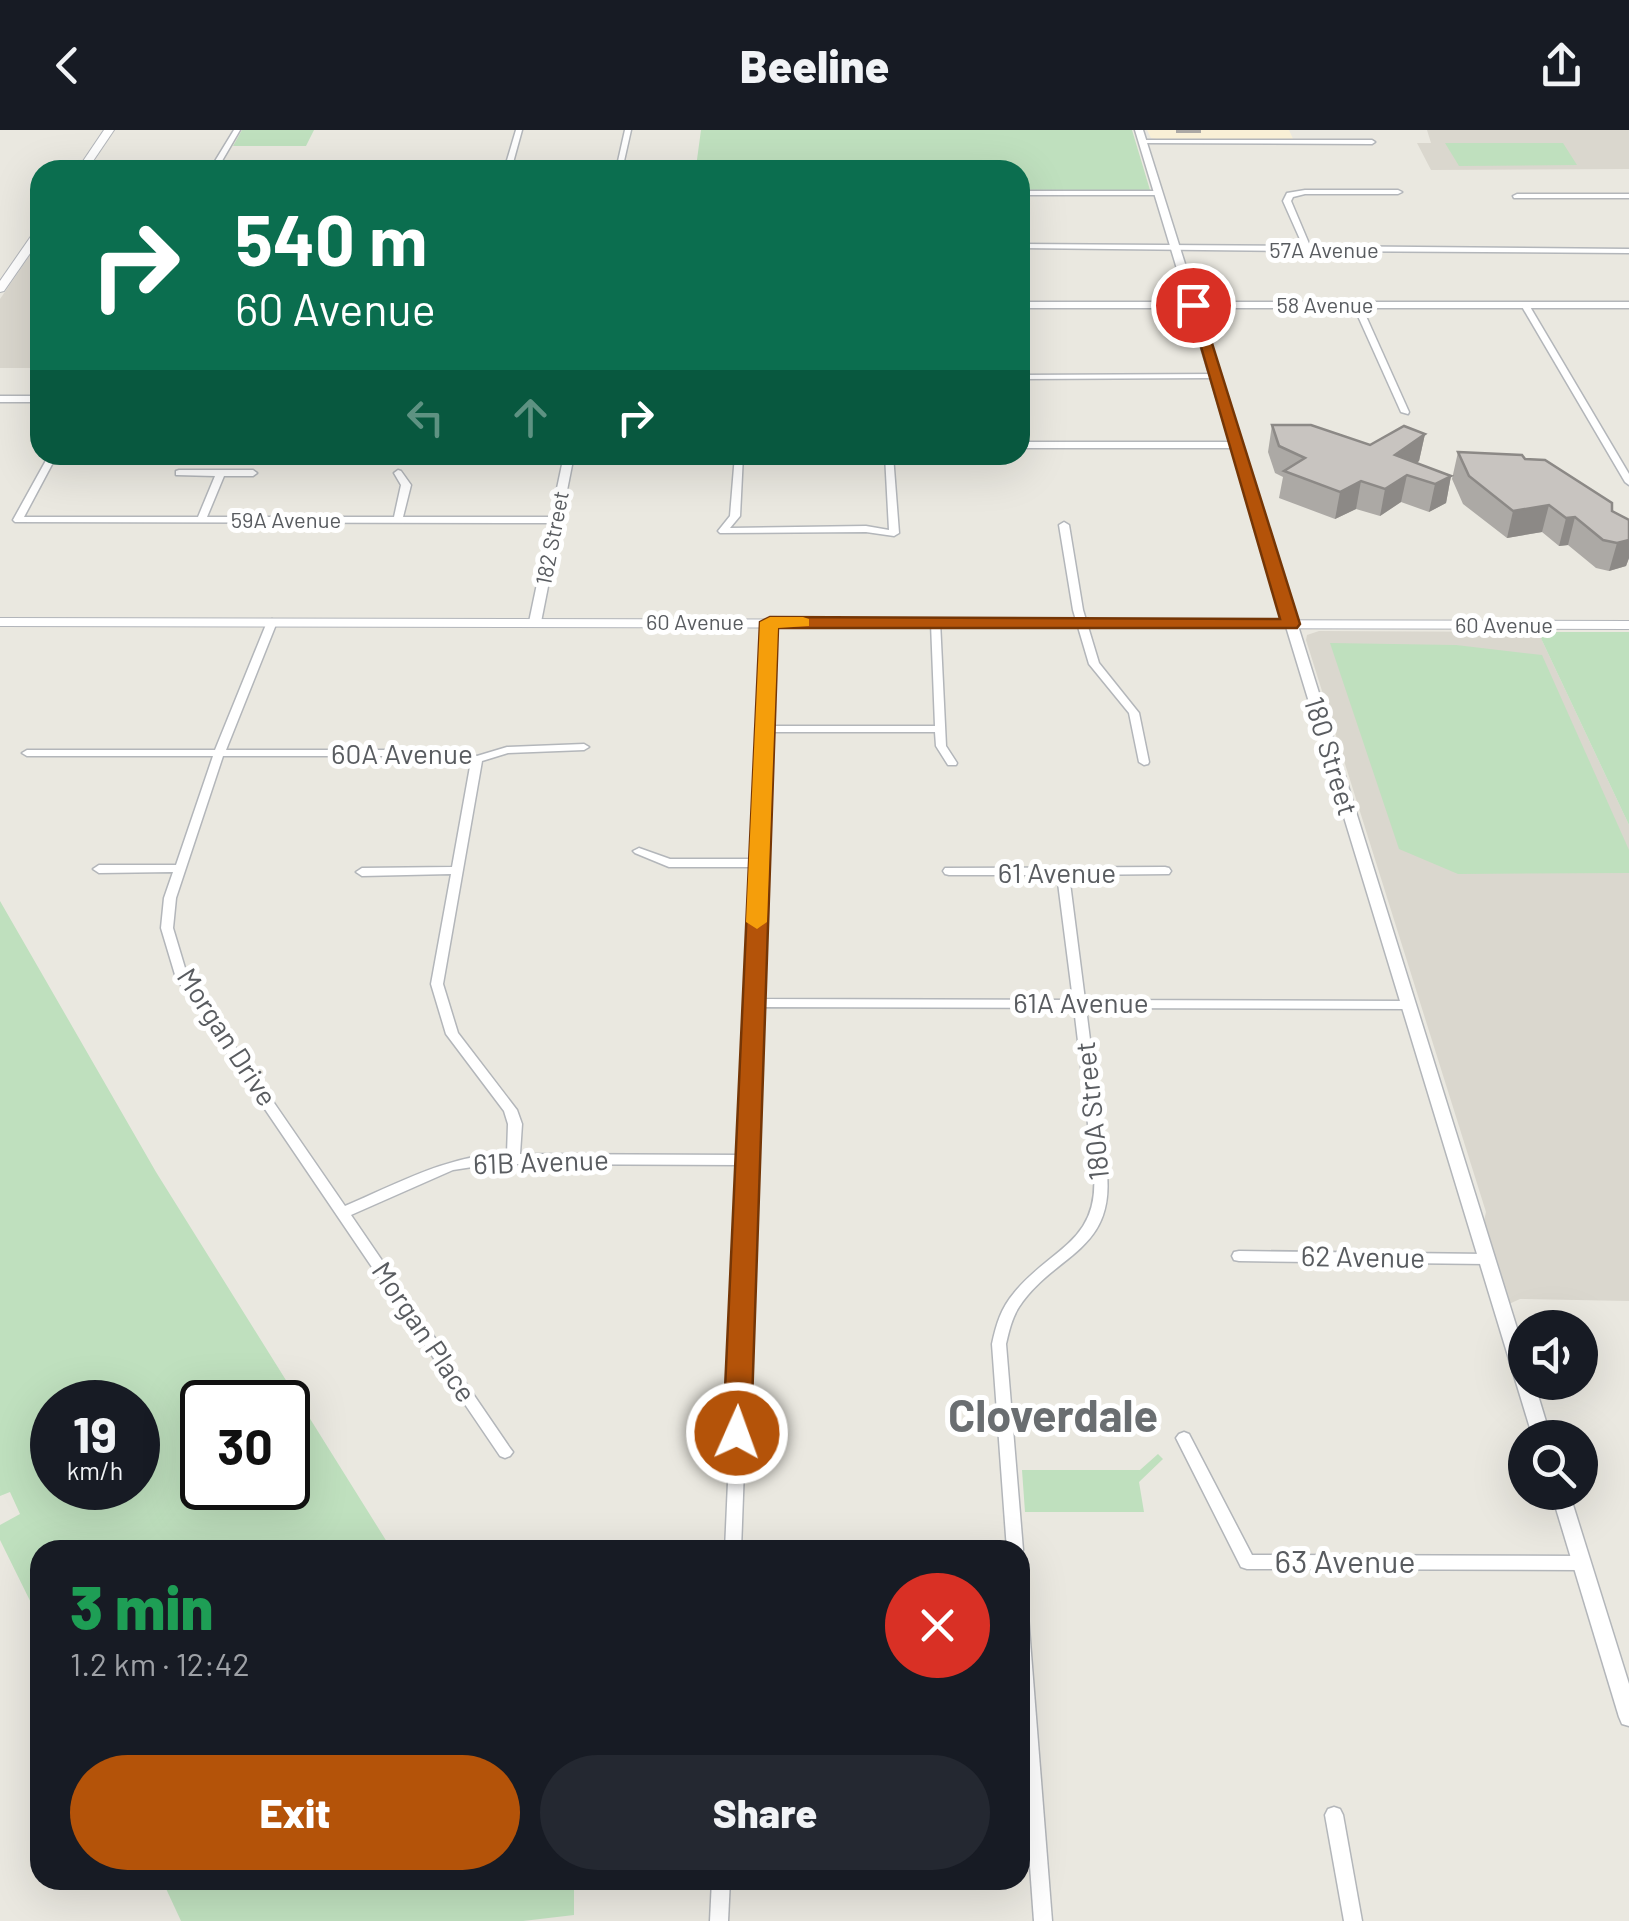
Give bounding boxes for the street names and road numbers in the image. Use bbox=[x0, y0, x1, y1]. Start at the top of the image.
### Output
street label: 57A Avenue bbox=[1269, 236, 1379, 262]
street label: 58 Avenue bbox=[1276, 291, 1374, 317]
street label: 182 Street bbox=[529, 488, 573, 587]
street label: 59A Avenue bbox=[231, 506, 341, 532]
street label: 60 Avenue bbox=[646, 608, 744, 634]
street label: 60 Avenue bbox=[1455, 611, 1553, 637]
street label: 180 Street bbox=[1298, 692, 1366, 819]
street label: 60A Avenue bbox=[331, 736, 473, 770]
street label: 61 Avenue bbox=[998, 855, 1116, 889]
street label: Morgan Drive bbox=[171, 961, 285, 1112]
street label: 61A Avenue bbox=[1013, 985, 1149, 1019]
street label: 180A Street bbox=[1067, 1040, 1115, 1182]
street label: 61B Avenue bbox=[472, 1142, 609, 1180]
street label: 62 Avenue bbox=[1301, 1238, 1425, 1274]
street label: Morgan Place bbox=[365, 1255, 484, 1408]
street label: 63 Avenue bbox=[1274, 1541, 1416, 1579]

